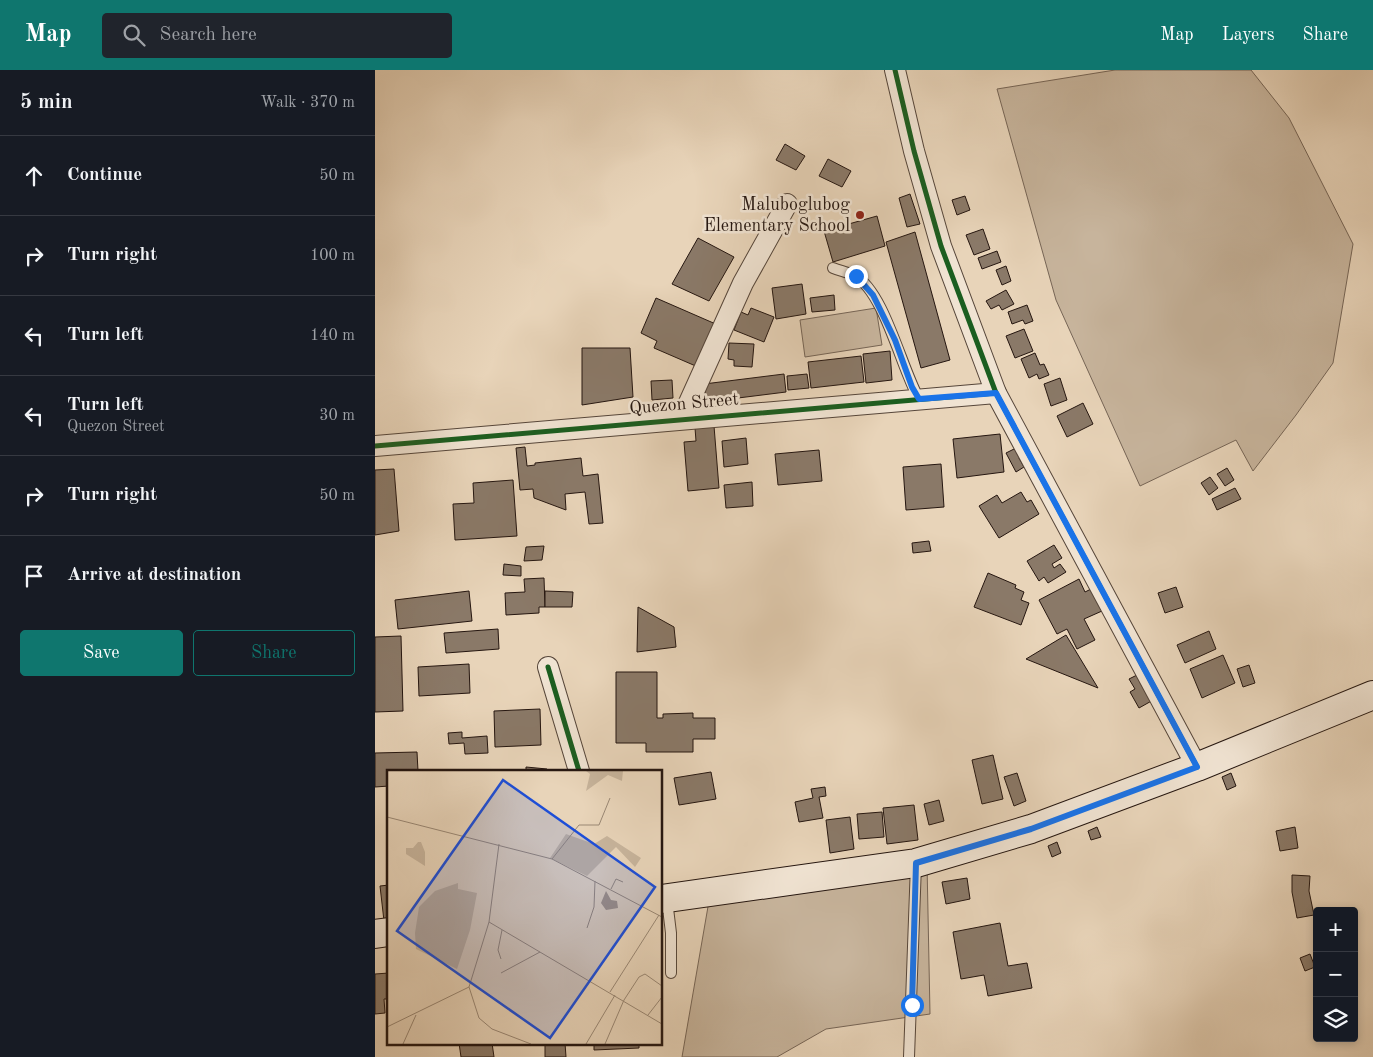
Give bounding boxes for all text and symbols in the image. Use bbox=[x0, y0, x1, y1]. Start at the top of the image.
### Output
search box bbox=[102, 13, 452, 58]
icon: search bbox=[120, 21, 148, 49]
text: Map bbox=[25, 23, 72, 47]
text: Search here bbox=[160, 26, 257, 45]
text: Map bbox=[1160, 26, 1194, 44]
text: Layers bbox=[1222, 26, 1274, 44]
text: Share bbox=[1302, 26, 1348, 44]
text: 5 min bbox=[20, 92, 73, 113]
text: Walk · 370 m bbox=[260, 95, 355, 111]
icon: ahead bbox=[20, 162, 48, 190]
text: Continue bbox=[67, 166, 142, 185]
text: 50 m bbox=[319, 168, 355, 184]
place label: Maluboglubog Elementary School bbox=[703, 196, 850, 235]
marker: Maluboglubog Elementary School bbox=[854, 209, 866, 221]
icon: right bbox=[20, 242, 48, 270]
text: Turn right bbox=[67, 246, 157, 265]
text: 100 m bbox=[310, 248, 355, 264]
route end bbox=[845, 265, 868, 288]
icon: left bbox=[20, 322, 48, 350]
text: Turn left bbox=[67, 326, 144, 345]
text: 140 m bbox=[310, 328, 355, 344]
street label: Quezon Street bbox=[629, 390, 739, 418]
text: Turn left bbox=[67, 396, 144, 415]
icon: left bbox=[20, 402, 48, 430]
text: 30 m bbox=[319, 408, 355, 424]
text: Quezon Street bbox=[67, 419, 165, 435]
icon: right bbox=[20, 482, 48, 510]
text: Turn right bbox=[67, 486, 157, 505]
text: 50 m bbox=[319, 488, 355, 504]
icon: arrive bbox=[20, 562, 48, 590]
text: Arrive at destination bbox=[67, 566, 241, 585]
button: Save bbox=[20, 630, 183, 676]
button: Share bbox=[193, 630, 355, 676]
inset map bbox=[387, 770, 663, 1044]
map controls bbox=[1313, 907, 1358, 1042]
button: + bbox=[1313, 907, 1358, 952]
button: − bbox=[1313, 952, 1358, 997]
route start bbox=[901, 994, 924, 1017]
button: layers bbox=[1313, 997, 1358, 1042]

